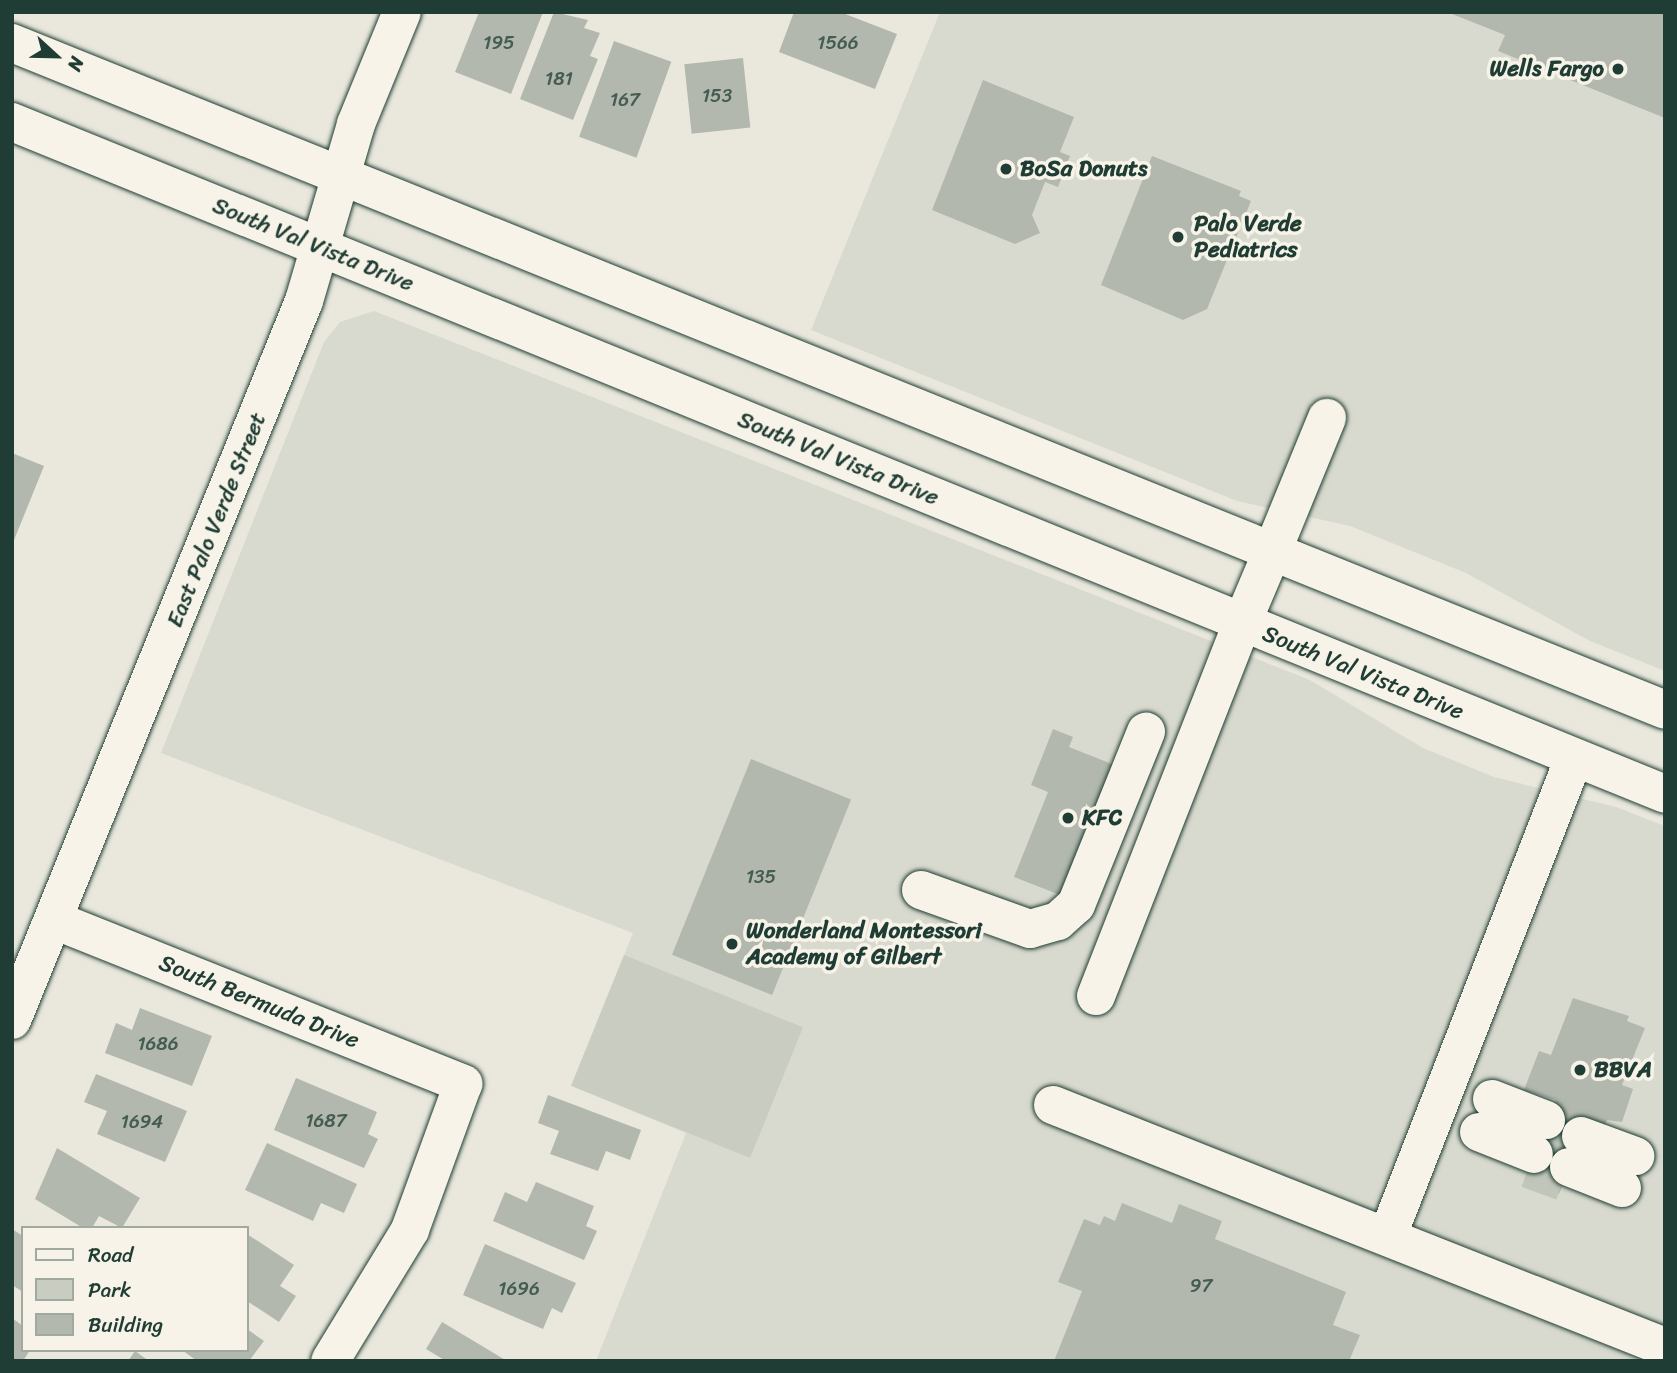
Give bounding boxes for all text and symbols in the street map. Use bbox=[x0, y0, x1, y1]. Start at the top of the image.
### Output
north arrow bbox=[21, 21, 91, 91]
house number: 195 bbox=[483, 32, 515, 54]
house number: 1566 bbox=[817, 32, 859, 54]
text: N bbox=[58, 52, 94, 76]
place label: Wells Fargo bbox=[1489, 55, 1604, 83]
marker: Wells Fargo bbox=[1610, 61, 1626, 77]
house number: 181 bbox=[545, 68, 573, 90]
house number: 153 bbox=[702, 85, 732, 107]
house number: 167 bbox=[610, 89, 640, 111]
place label: BoSa Donuts bbox=[1020, 155, 1148, 183]
marker: BoSa Donuts bbox=[998, 161, 1014, 177]
street label: South Val Vista Drive bbox=[209, 192, 417, 298]
place label: Palo Verde Pediatrics bbox=[1194, 210, 1301, 264]
marker: Palo Verde Pediatrics bbox=[1168, 227, 1188, 247]
street label: South Val Vista Drive bbox=[734, 406, 942, 512]
street label: East Palo Verde Street bbox=[161, 408, 273, 632]
street label: South Val Vista Drive bbox=[1259, 620, 1467, 726]
place label: KFC bbox=[1082, 804, 1122, 832]
marker: KFC bbox=[1060, 810, 1076, 826]
house number: 135 bbox=[746, 866, 776, 888]
place label: Wonderland Montessori Academy of Gilbert bbox=[746, 917, 982, 971]
marker: Wonderland Montessori Academy of Gilbert bbox=[724, 936, 740, 952]
street label: South Bermuda Drive bbox=[155, 949, 363, 1055]
house number: 1686 bbox=[137, 1033, 179, 1055]
place label: BBVA bbox=[1594, 1056, 1652, 1084]
marker: BBVA bbox=[1572, 1062, 1588, 1078]
house number: 1687 bbox=[305, 1110, 347, 1132]
house number: 1694 bbox=[121, 1111, 163, 1133]
legend bbox=[21, 1226, 248, 1352]
text: Road bbox=[88, 1236, 133, 1274]
text: Park bbox=[88, 1271, 131, 1309]
house number: 97 bbox=[1190, 1275, 1212, 1297]
house number: 1696 bbox=[498, 1278, 540, 1300]
text: Building bbox=[88, 1306, 163, 1344]

